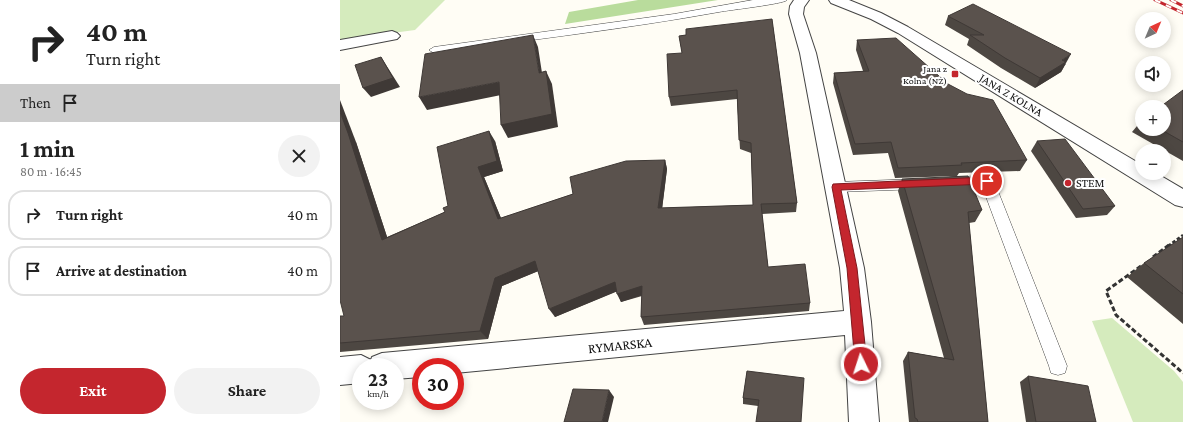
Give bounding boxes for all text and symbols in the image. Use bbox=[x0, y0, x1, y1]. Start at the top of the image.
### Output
north arrow bbox=[1135, 12, 1171, 48]
map controls bbox=[1135, 12, 1171, 180]
icon: right bbox=[20, 16, 72, 68]
text: 40 m bbox=[86, 16, 147, 47]
text: Turn right bbox=[86, 49, 160, 69]
button: sound bbox=[1135, 56, 1171, 92]
place label: Jana z Kolna (NŻ) bbox=[903, 63, 947, 87]
marker: Jana z Kolna (NŻ) bbox=[950, 69, 960, 79]
street label: JANA Z KOLNA bbox=[976, 70, 1045, 119]
icon: arrive bbox=[59, 92, 81, 114]
text: Then bbox=[20, 95, 51, 111]
button: + bbox=[1135, 100, 1171, 136]
text: 1 min bbox=[20, 135, 75, 162]
button: close bbox=[278, 135, 320, 177]
button: − bbox=[1135, 144, 1171, 180]
text: 80 m · 16:45 bbox=[20, 164, 82, 179]
pin bbox=[970, 164, 1004, 198]
icon: arrive bbox=[976, 170, 998, 192]
place label: STEM bbox=[1076, 176, 1105, 190]
marker: STEM bbox=[1063, 178, 1073, 188]
icon: right bbox=[22, 204, 44, 226]
text: Turn right bbox=[56, 207, 123, 223]
text: 40 m bbox=[287, 207, 318, 223]
icon: arrive bbox=[22, 260, 44, 282]
text: Arrive at destination bbox=[56, 263, 187, 279]
text: 40 m bbox=[287, 263, 318, 279]
street label: RYMARSKA bbox=[587, 334, 653, 356]
position arrow bbox=[840, 343, 882, 385]
speed limit sign: 30 bbox=[412, 358, 464, 410]
button: Exit bbox=[20, 368, 166, 414]
button: Share bbox=[174, 368, 320, 414]
text: 23 bbox=[368, 368, 388, 390]
text: km/h bbox=[367, 388, 389, 399]

